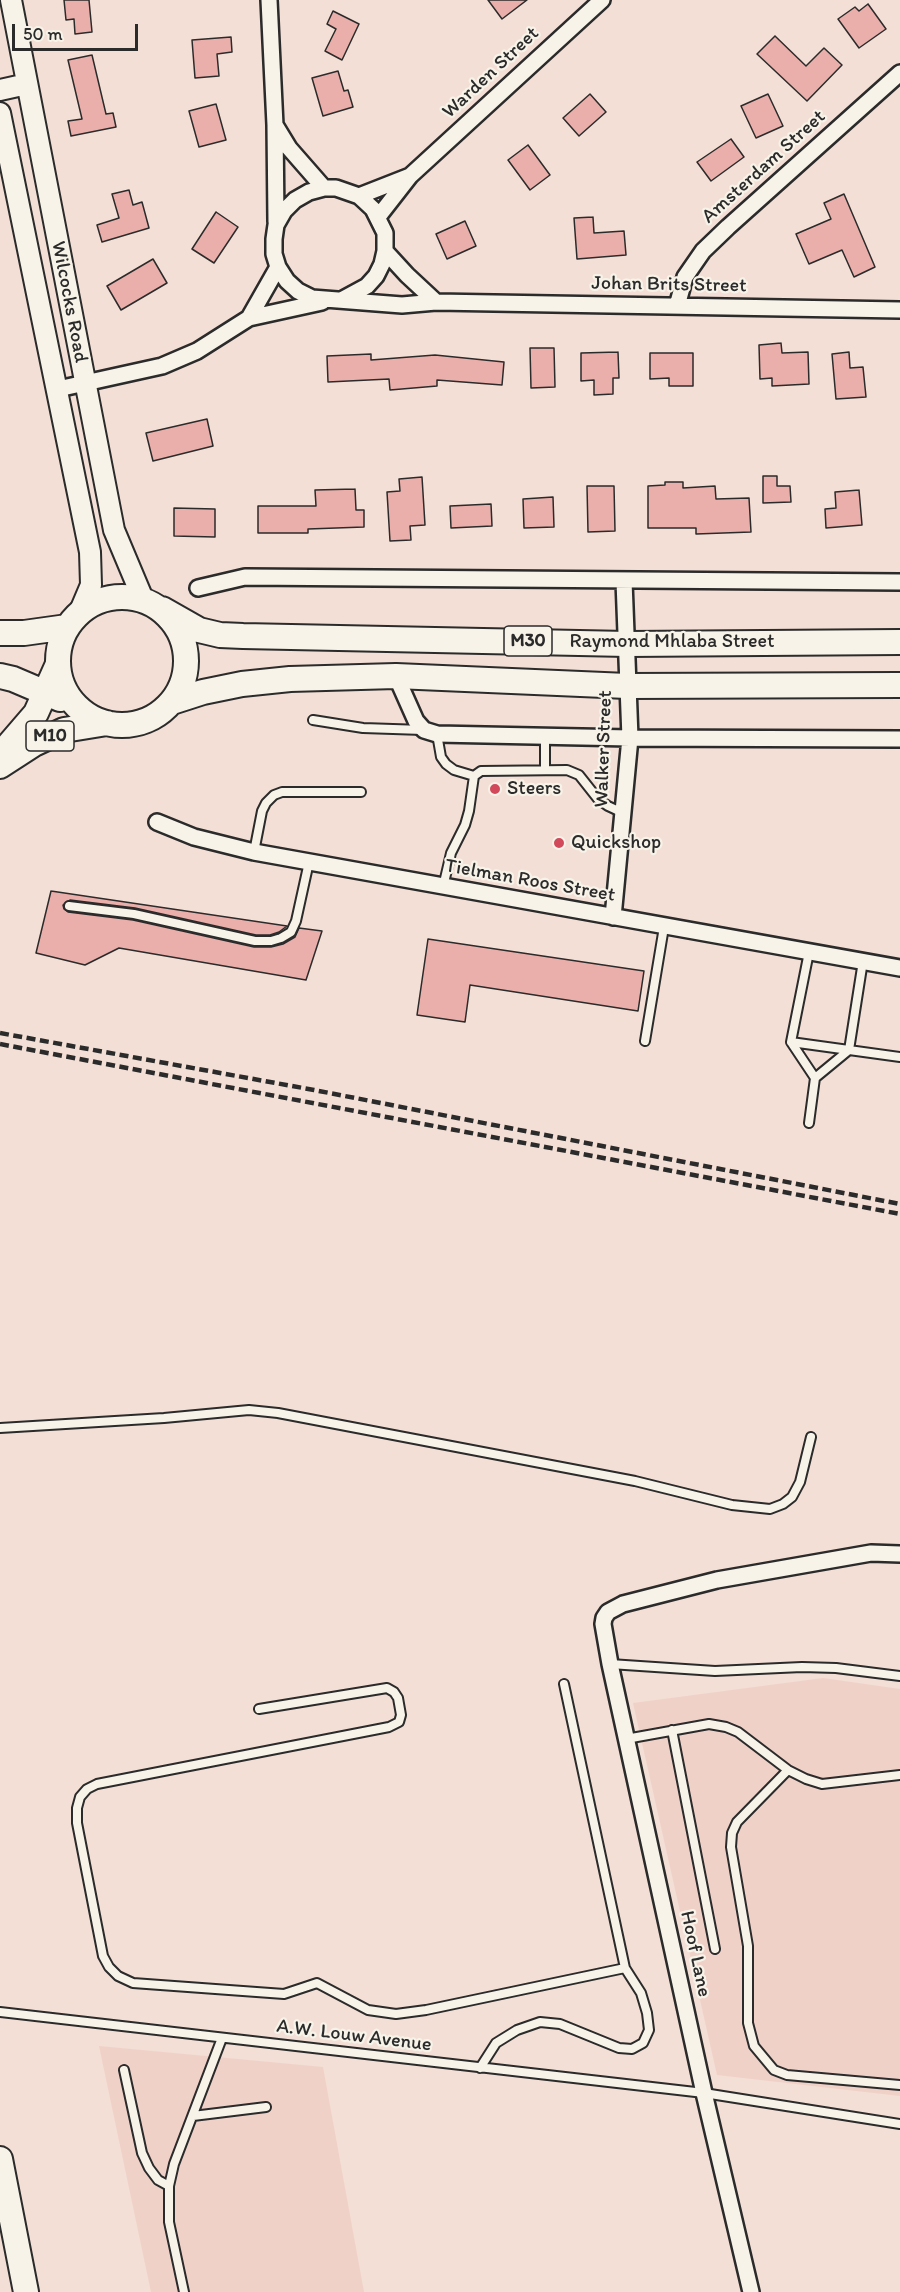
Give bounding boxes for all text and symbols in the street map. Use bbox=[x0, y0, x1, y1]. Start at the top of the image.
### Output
scale bar bbox=[15, 12, 141, 50]
street label: Warden Street bbox=[438, 22, 544, 124]
text: 50 m bbox=[23, 23, 63, 45]
street label: Amsterdam Street bbox=[697, 105, 831, 229]
street label: Wilcocks Road bbox=[45, 239, 93, 365]
street label: Johan Brits Street bbox=[591, 272, 747, 298]
road number: M30 bbox=[504, 626, 552, 656]
street label: Raymond Mhlaba Street bbox=[569, 630, 775, 654]
street label: Walker Street bbox=[590, 690, 618, 808]
road number: M10 bbox=[26, 721, 74, 751]
place label: Steers bbox=[507, 777, 561, 801]
marker: Steers bbox=[488, 782, 502, 796]
place label: Quickshop bbox=[571, 831, 661, 855]
marker: Quickshop bbox=[552, 836, 566, 850]
street label: Tielman Roos Street bbox=[443, 854, 617, 908]
street label: Hoof Lane bbox=[674, 1909, 716, 1999]
street label: A.W. Louw Avenue bbox=[275, 2015, 433, 2057]

